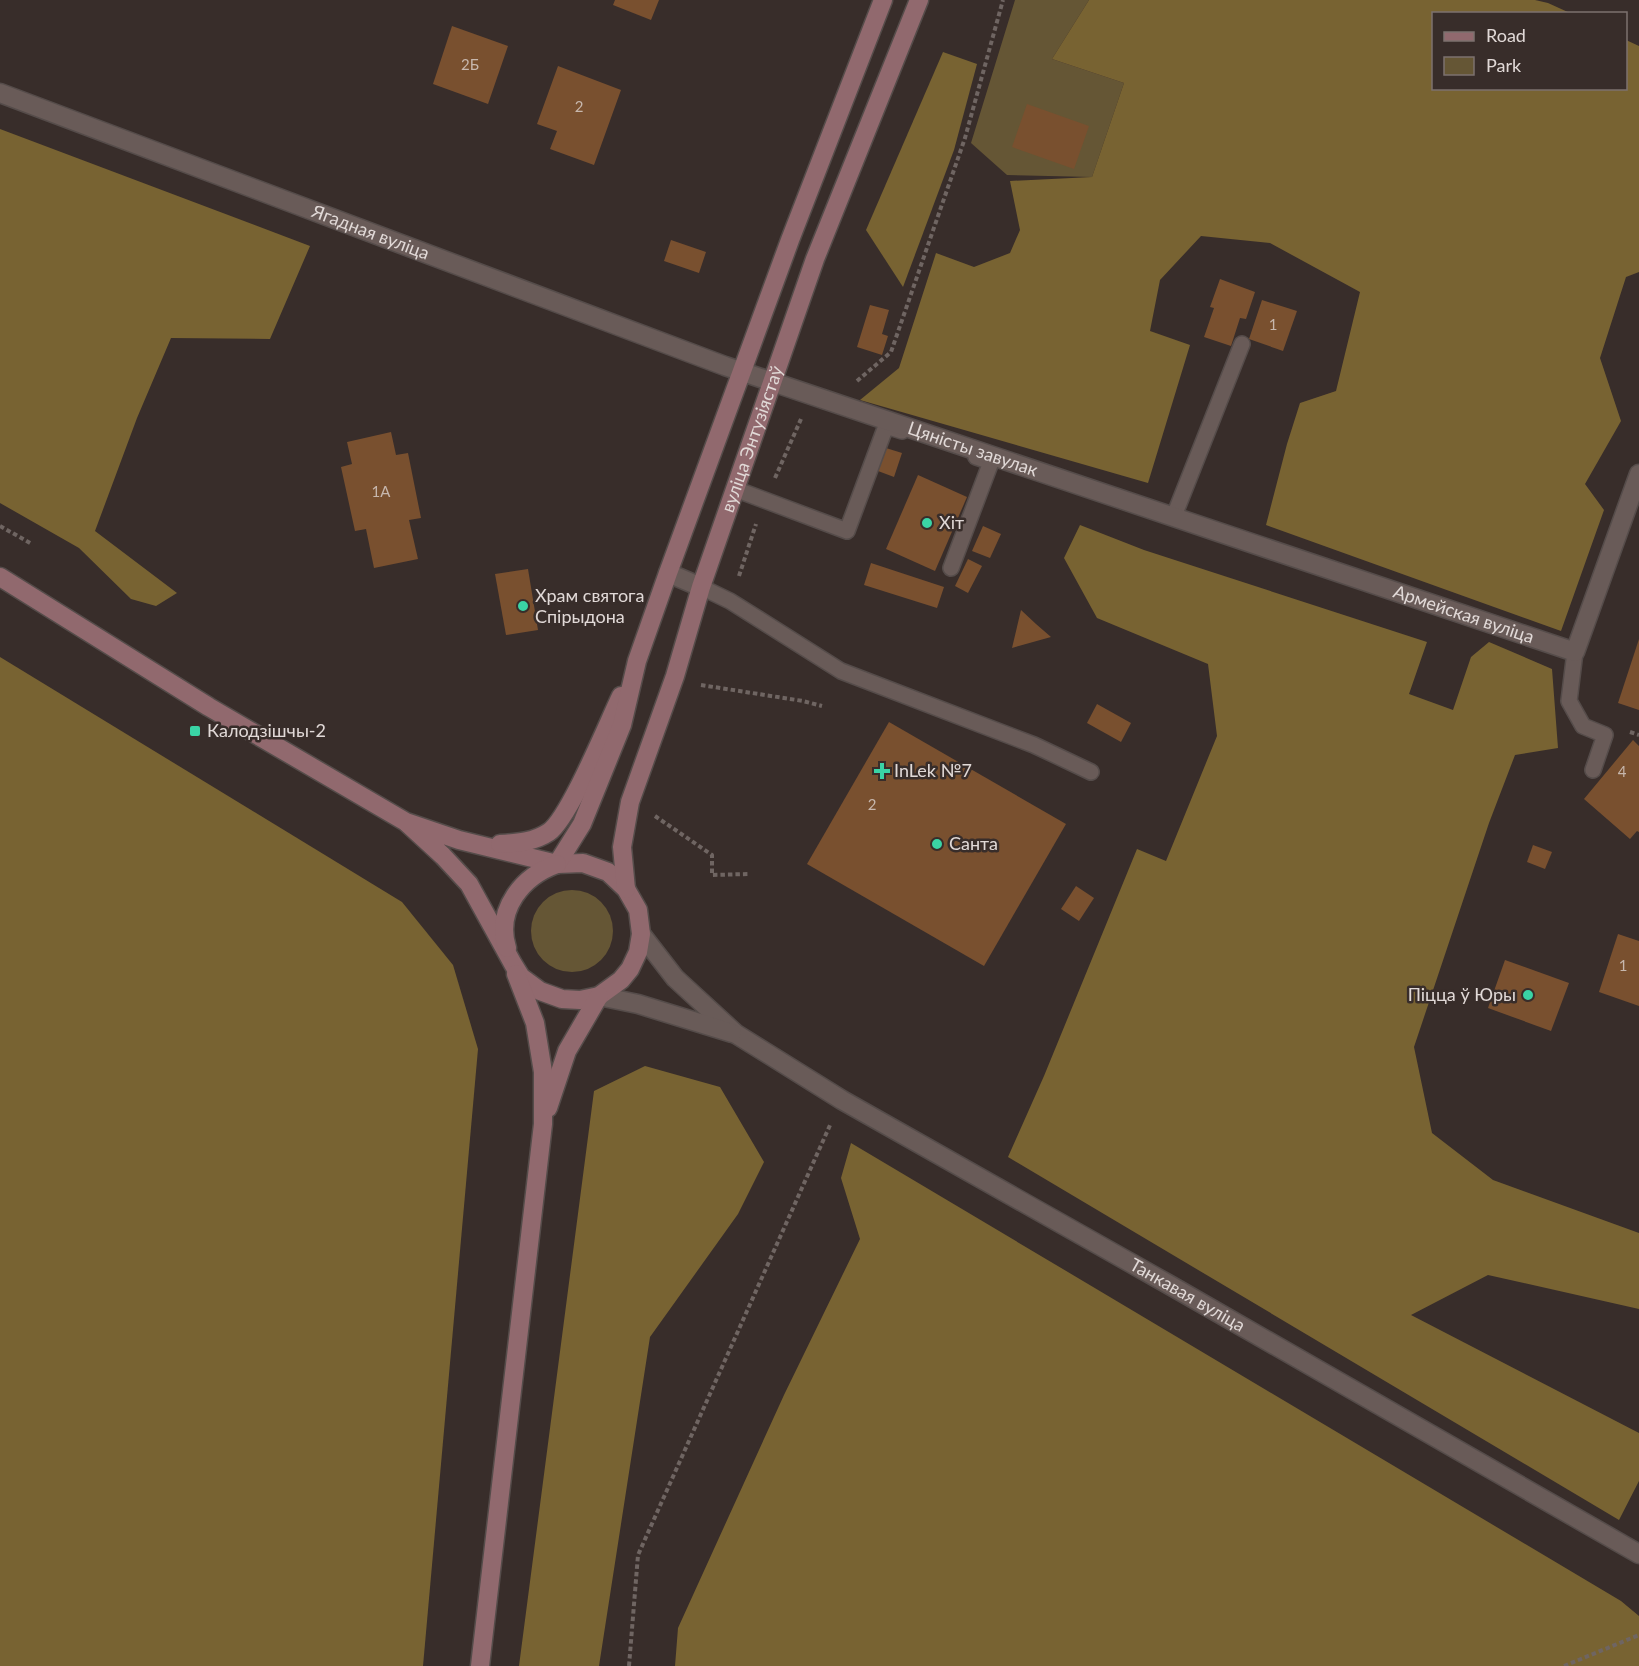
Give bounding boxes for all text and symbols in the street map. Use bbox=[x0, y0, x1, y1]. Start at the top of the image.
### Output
legend bbox=[1432, 12, 1627, 90]
text: Road bbox=[1486, 24, 1526, 46]
text: Park bbox=[1486, 54, 1522, 76]
house number: 2Б bbox=[461, 55, 479, 73]
house number: 2 bbox=[575, 97, 583, 115]
street label: Ягадная вуліца bbox=[308, 199, 433, 264]
house number: 1 bbox=[1269, 315, 1277, 333]
street label: вуліца Энтузіястаў bbox=[716, 362, 787, 515]
street label: Цяністы завулак bbox=[905, 416, 1041, 481]
house number: 1А bbox=[372, 482, 391, 500]
place label: Хіт bbox=[939, 511, 964, 533]
marker: Хіт bbox=[920, 516, 934, 530]
street label: Армейская вуліца bbox=[1391, 580, 1537, 647]
place label: Храм святога Спірыдона bbox=[535, 584, 644, 627]
marker: Храм святога Спірыдона bbox=[516, 599, 530, 613]
place label: Калодзішчы-2 bbox=[207, 719, 326, 741]
marker: Калодзішчы-2 bbox=[188, 724, 202, 738]
place label: InLek №7 bbox=[894, 759, 972, 781]
house number: 4 bbox=[1618, 762, 1627, 780]
marker: InLek №7 bbox=[875, 764, 889, 778]
house number: 2 bbox=[868, 795, 876, 813]
place label: Санта bbox=[949, 832, 998, 854]
marker: Санта bbox=[930, 837, 944, 851]
house number: 1 bbox=[1619, 956, 1627, 974]
place label: Піцца ў Юры bbox=[1408, 983, 1516, 1005]
marker: Піцца ў Юры bbox=[1521, 988, 1535, 1002]
street label: Танкавая вуліца bbox=[1126, 1253, 1249, 1336]

